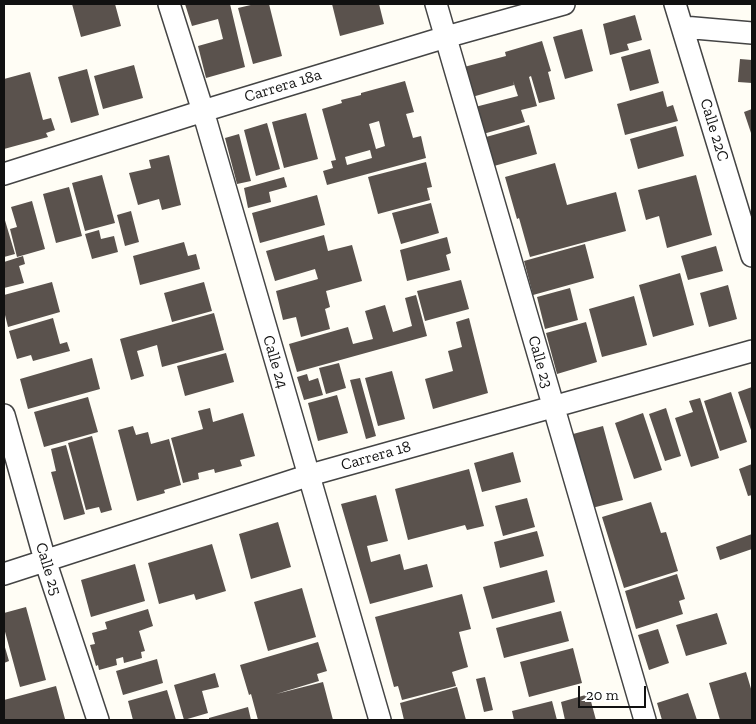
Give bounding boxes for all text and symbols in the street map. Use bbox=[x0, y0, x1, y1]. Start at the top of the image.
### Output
street label: Carrera 18a bbox=[242, 65, 324, 107]
street label: Calle 22C bbox=[695, 96, 733, 164]
street label: Calle 24 bbox=[258, 333, 292, 391]
street label: Calle 23 bbox=[523, 333, 557, 391]
street label: Carrera 18 bbox=[339, 437, 413, 475]
street label: Calle 25 bbox=[31, 540, 65, 598]
scale bar bbox=[581, 676, 648, 708]
text: 20 m bbox=[586, 686, 619, 704]

